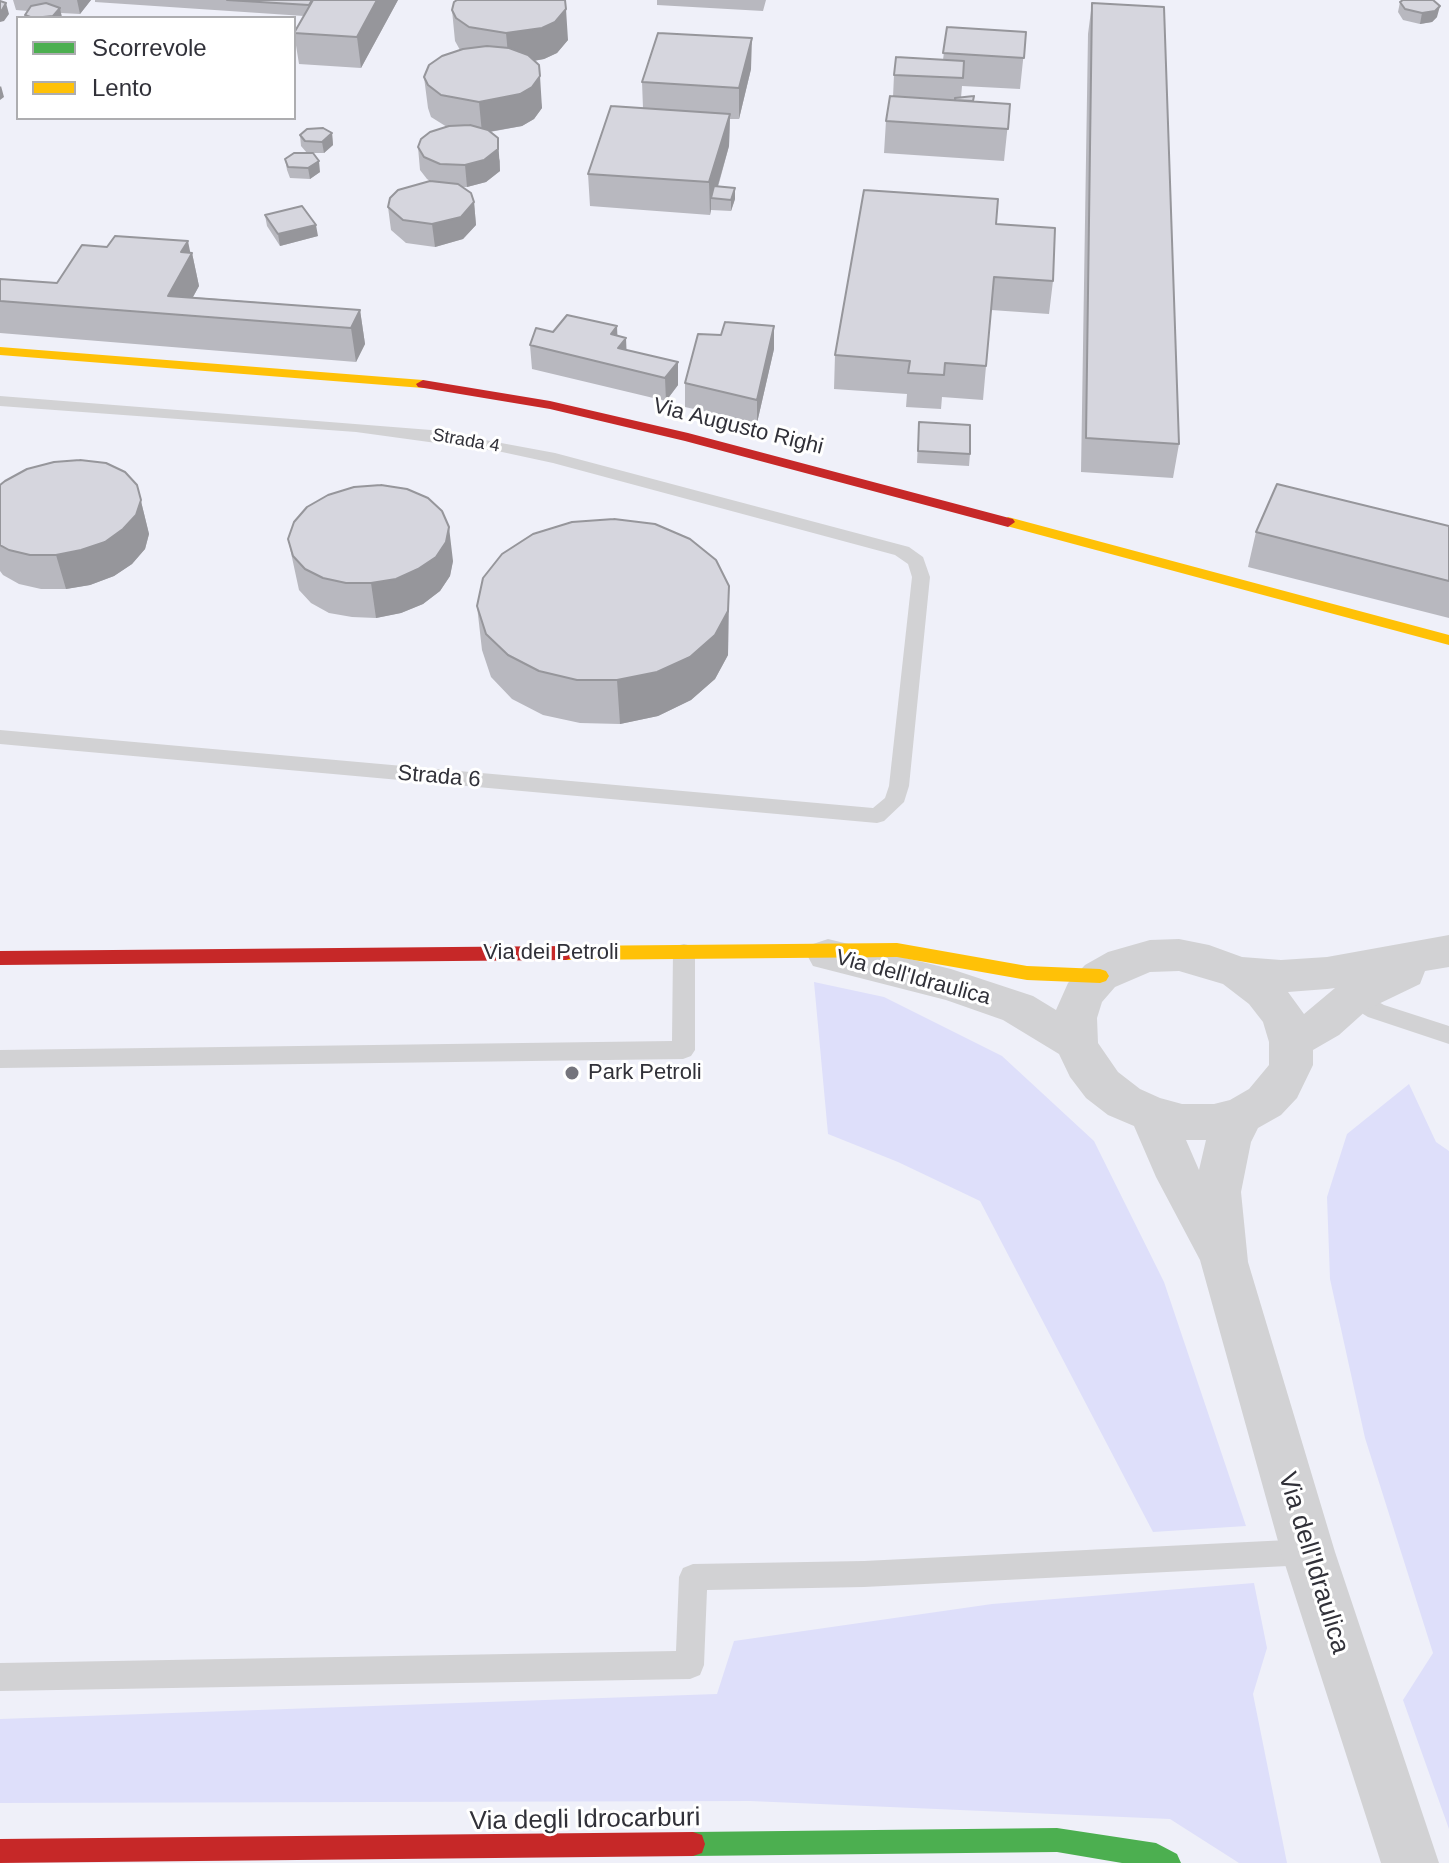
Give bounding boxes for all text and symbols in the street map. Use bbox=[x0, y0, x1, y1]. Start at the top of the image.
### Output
legend bbox=[16, 16, 296, 120]
text: Scorrevole bbox=[92, 34, 207, 61]
text: Lento bbox=[92, 74, 152, 101]
street label: Via Augusto Righi bbox=[650, 393, 826, 461]
street label: Strada 4 bbox=[431, 424, 501, 458]
street label: Strada 6 bbox=[396, 760, 482, 794]
street label: Via dei Petroli bbox=[483, 940, 619, 966]
street label: Via dell'Idraulica bbox=[833, 945, 993, 1011]
place label: Park Petroli bbox=[588, 1060, 702, 1086]
marker: Park Petroli bbox=[563, 1064, 581, 1082]
street label: Via dell'Idraulica bbox=[1271, 1469, 1355, 1657]
street label: Via degli Idrocarburi bbox=[469, 1802, 701, 1838]

